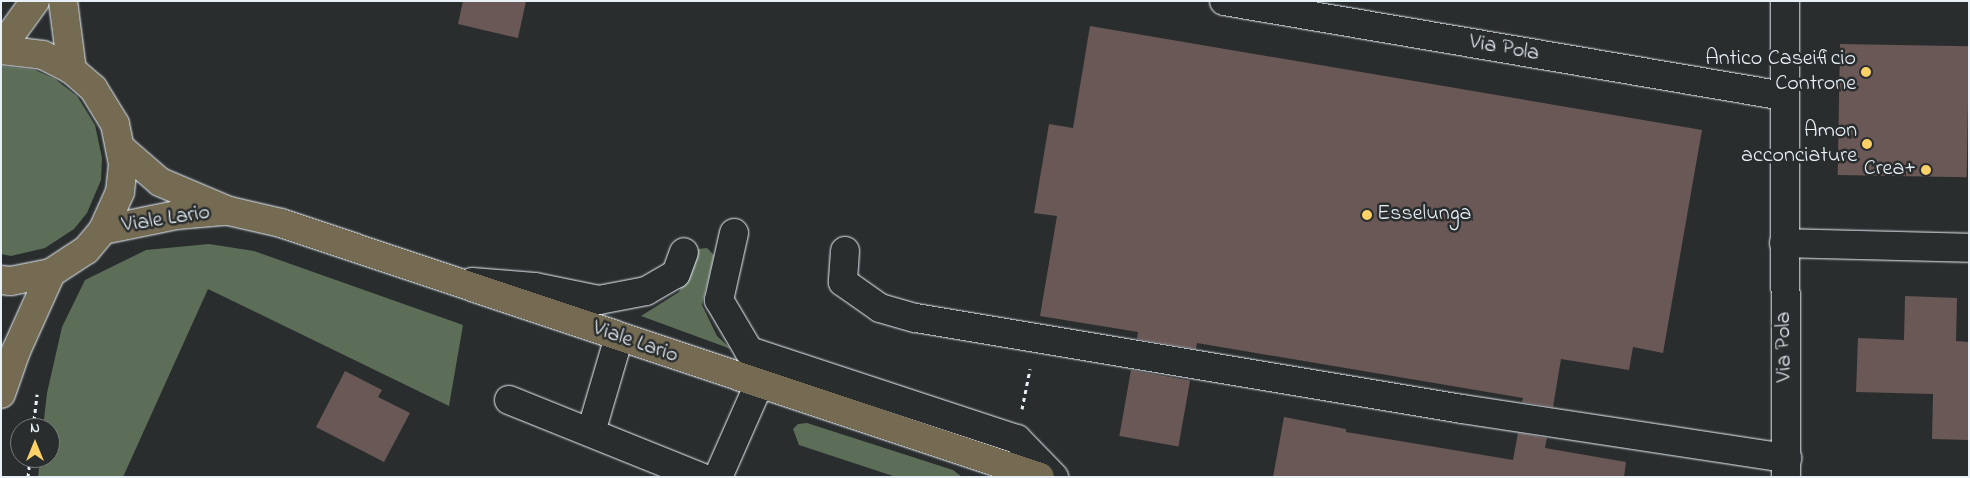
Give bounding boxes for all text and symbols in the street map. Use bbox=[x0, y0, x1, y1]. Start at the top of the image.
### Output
street label: Via Pola bbox=[1467, 30, 1541, 68]
place label: Antico Caseificio Controne bbox=[1705, 46, 1856, 98]
marker: Antico Caseificio Controne bbox=[1860, 66, 1872, 78]
place label: Amon acconciature bbox=[1741, 118, 1857, 170]
marker: Amon acconciature bbox=[1861, 138, 1873, 150]
place label: Crea+ bbox=[1864, 157, 1916, 183]
marker: Crea+ bbox=[1920, 164, 1932, 176]
street label: Viale Lario bbox=[120, 200, 212, 240]
place label: Esselunga bbox=[1377, 202, 1471, 228]
marker: Esselunga bbox=[1361, 209, 1373, 221]
street label: Via Pola bbox=[1771, 311, 1799, 383]
street label: Viale Lario bbox=[589, 316, 681, 370]
north arrow bbox=[10, 418, 60, 468]
text: N bbox=[30, 418, 40, 439]

